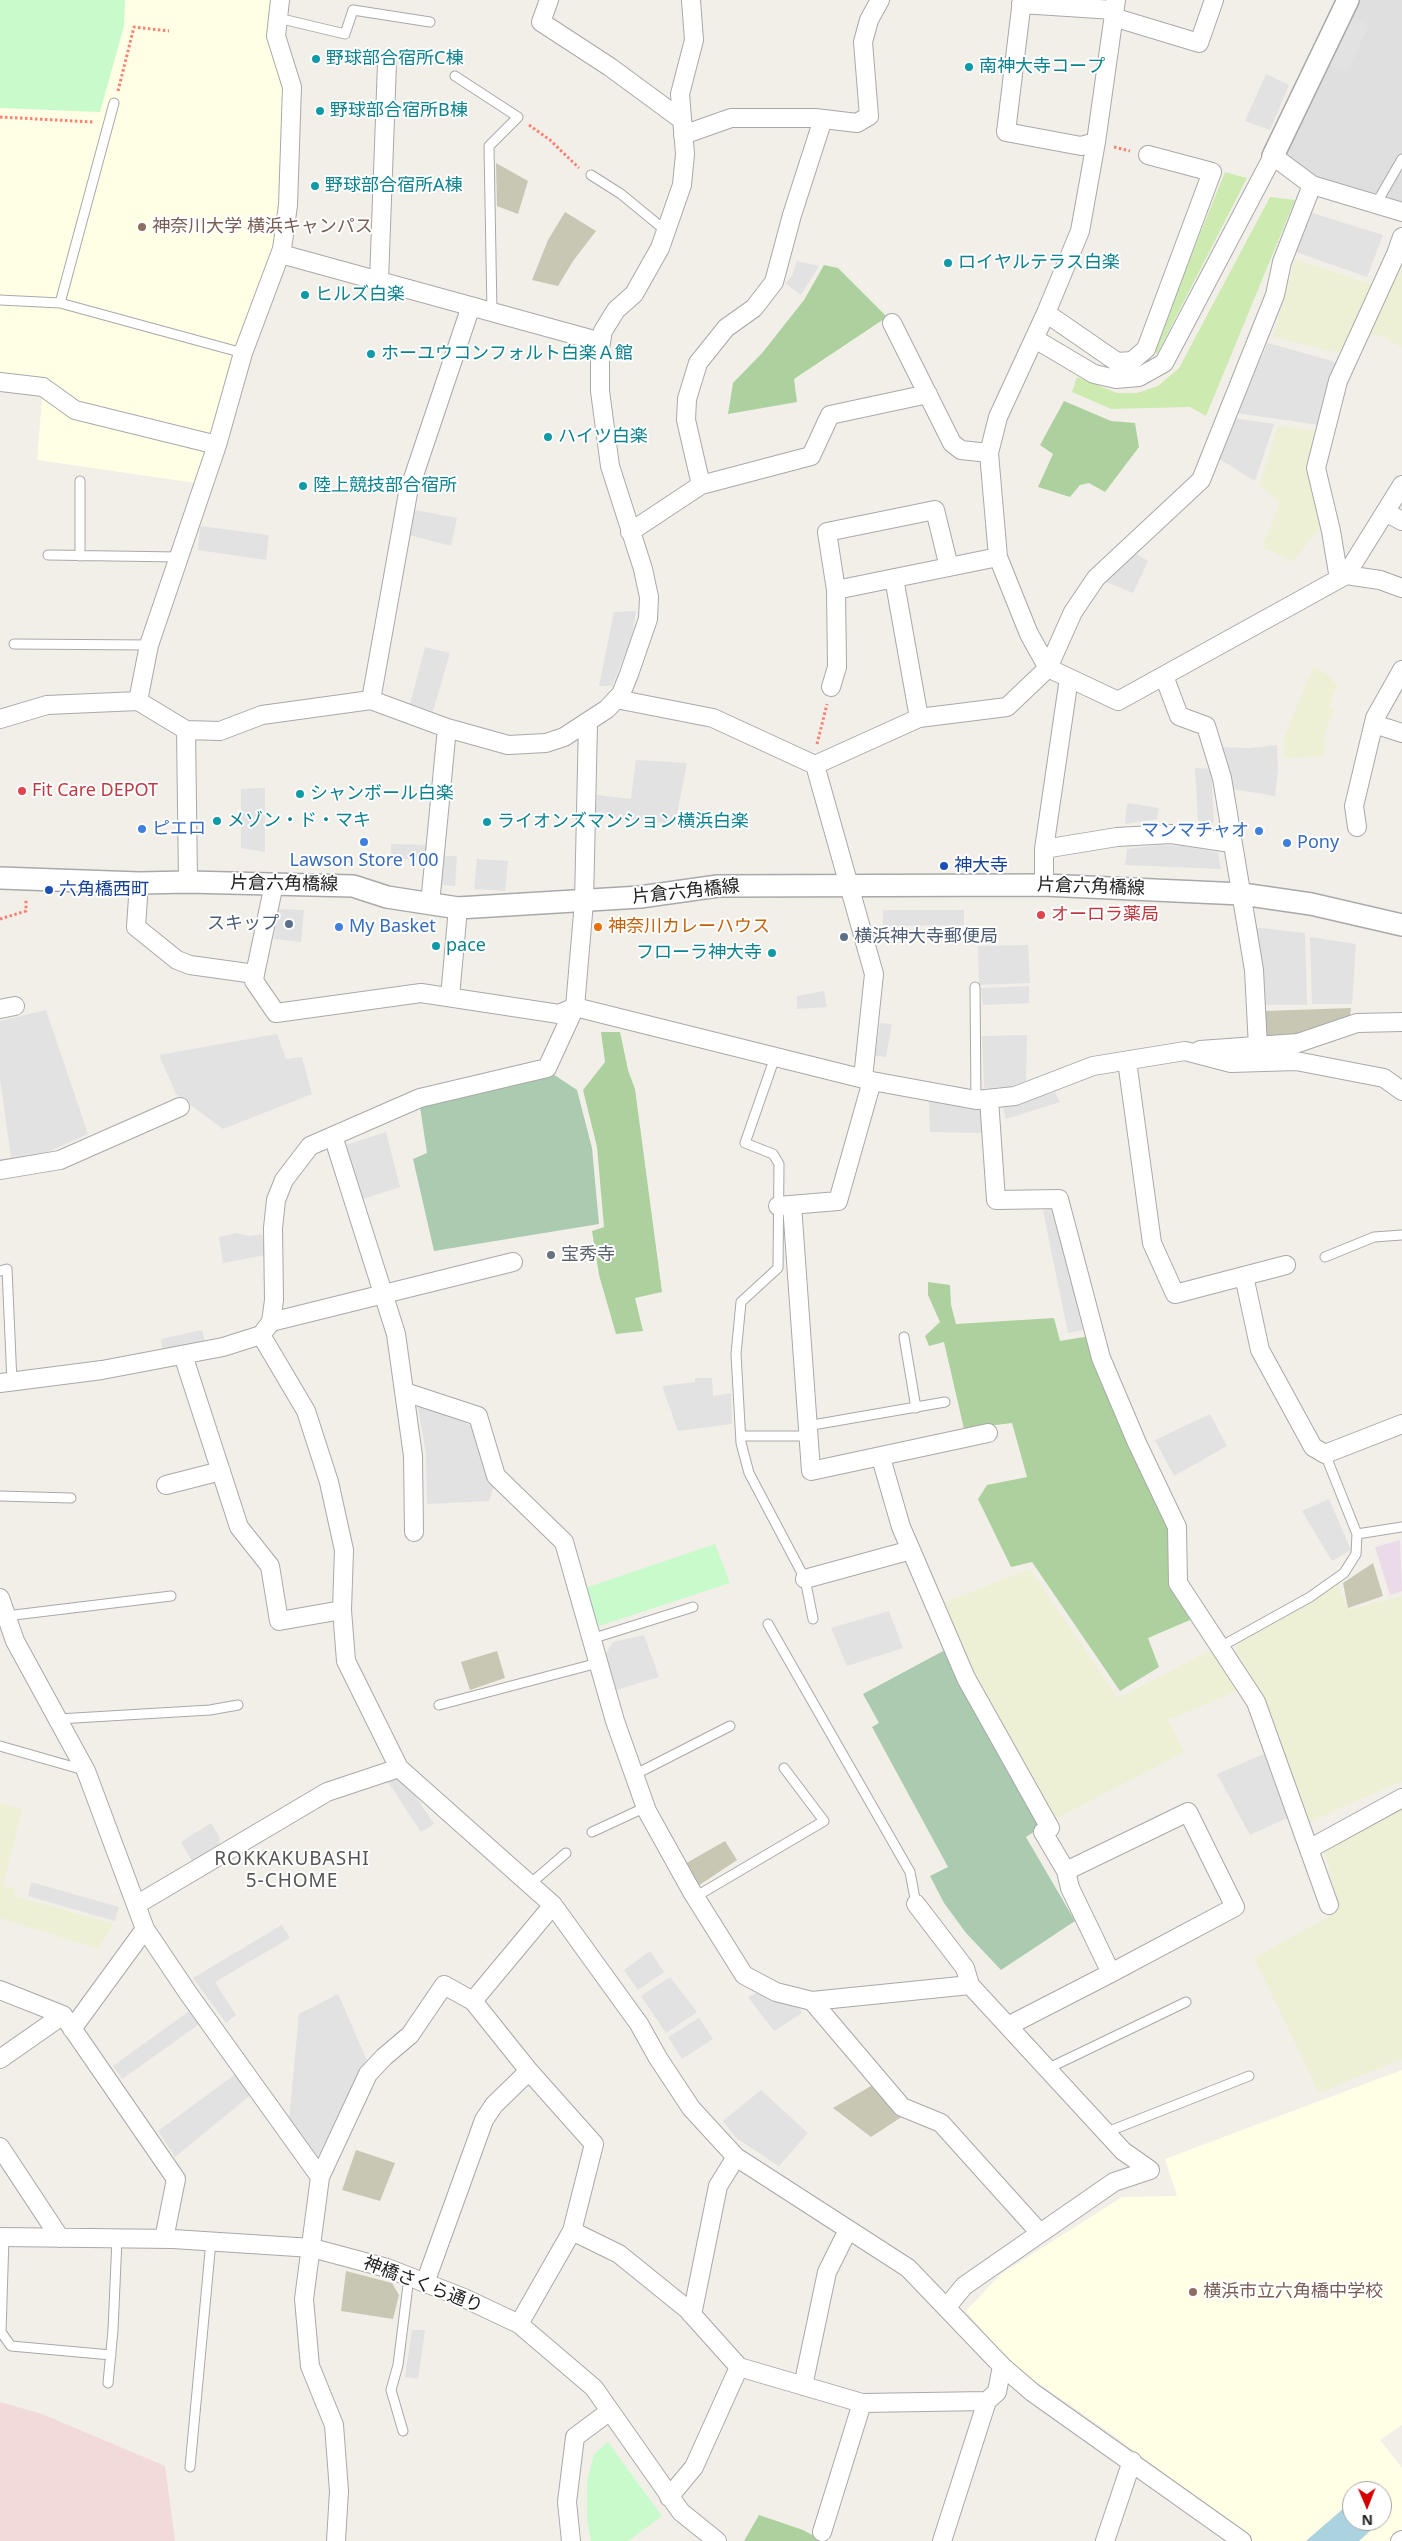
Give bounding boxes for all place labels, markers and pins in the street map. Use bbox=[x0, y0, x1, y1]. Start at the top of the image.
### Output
place label: 野球部合宿所C棟 bbox=[326, 48, 463, 70]
marker: 野球部合宿所C棟 bbox=[310, 53, 322, 65]
place label: 南神大寺コープ bbox=[979, 56, 1105, 78]
marker: 南神大寺コープ bbox=[963, 61, 975, 73]
place label: 野球部合宿所B棟 bbox=[330, 100, 468, 122]
marker: 野球部合宿所B棟 bbox=[314, 105, 326, 117]
place label: 野球部合宿所A棟 bbox=[325, 175, 463, 197]
marker: 野球部合宿所A棟 bbox=[309, 180, 321, 192]
place label: 神奈川大学 横浜キャンパス bbox=[152, 216, 373, 238]
marker: 神奈川大学 横浜キャンパス bbox=[136, 221, 148, 233]
place label: ロイヤルテラス白楽 bbox=[958, 252, 1120, 274]
marker: ロイヤルテラス白楽 bbox=[942, 257, 954, 269]
place label: ヒルズ白楽 bbox=[315, 284, 405, 306]
marker: ヒルズ白楽 bbox=[299, 289, 311, 301]
place label: ホーユウコンフォルト白楽Ａ館 bbox=[381, 343, 633, 365]
marker: ホーユウコンフォルト白楽Ａ館 bbox=[365, 348, 377, 360]
place label: ハイツ白楽 bbox=[558, 426, 648, 448]
marker: ハイツ白楽 bbox=[542, 431, 554, 443]
place label: 陸上競技部合宿所 bbox=[313, 475, 457, 497]
marker: 陸上競技部合宿所 bbox=[297, 480, 309, 492]
place label: Fit Care DEPOT bbox=[32, 780, 158, 802]
place label: シャンボール白楽 bbox=[310, 783, 454, 805]
marker: Fit Care DEPOT bbox=[16, 785, 28, 797]
marker: シャンボール白楽 bbox=[294, 788, 306, 800]
place label: メゾン・ド・マキ bbox=[227, 810, 371, 832]
place label: ライオンズマンション横浜白楽 bbox=[497, 811, 749, 833]
marker: メゾン・ド・マキ bbox=[211, 815, 223, 827]
marker: ライオンズマンション横浜白楽 bbox=[481, 816, 493, 828]
place label: ピエロ bbox=[152, 818, 206, 840]
place label: マンマチャオ bbox=[1141, 820, 1249, 842]
marker: ピエロ bbox=[136, 823, 148, 835]
marker: マンマチャオ bbox=[1253, 825, 1265, 837]
place label: Pony bbox=[1297, 832, 1339, 854]
marker: Lawson Store 100 bbox=[358, 836, 370, 848]
marker: Pony bbox=[1281, 837, 1293, 849]
place label: Lawson Store 100 bbox=[289, 850, 439, 872]
place label: 神大寺 bbox=[954, 855, 1008, 877]
marker: 神大寺 bbox=[938, 860, 950, 872]
place label: 六角橋西町 bbox=[59, 879, 149, 901]
marker: 六角橋西町 bbox=[43, 884, 55, 896]
place label: オーロラ薬局 bbox=[1051, 904, 1159, 926]
marker: オーロラ薬局 bbox=[1035, 909, 1047, 921]
place label: スキップ bbox=[207, 913, 279, 935]
place label: My Basket bbox=[349, 916, 436, 938]
place label: 神奈川カレーハウス bbox=[608, 916, 770, 938]
marker: スキップ bbox=[283, 918, 295, 930]
marker: My Basket bbox=[333, 921, 345, 933]
marker: 神奈川カレーハウス bbox=[592, 921, 604, 933]
place label: 横浜神大寺郵便局 bbox=[854, 926, 998, 948]
marker: 横浜神大寺郵便局 bbox=[838, 931, 850, 943]
place label: pace bbox=[446, 935, 486, 957]
marker: pace bbox=[430, 940, 442, 952]
place label: フローラ神大寺 bbox=[636, 942, 762, 964]
marker: フローラ神大寺 bbox=[766, 947, 778, 959]
place label: 宝秀寺 bbox=[561, 1244, 615, 1266]
marker: 宝秀寺 bbox=[545, 1249, 557, 1261]
place label: 横浜市立六角橋中学校 bbox=[1203, 2281, 1383, 2303]
marker: 横浜市立六角橋中学校 bbox=[1187, 2286, 1199, 2298]

